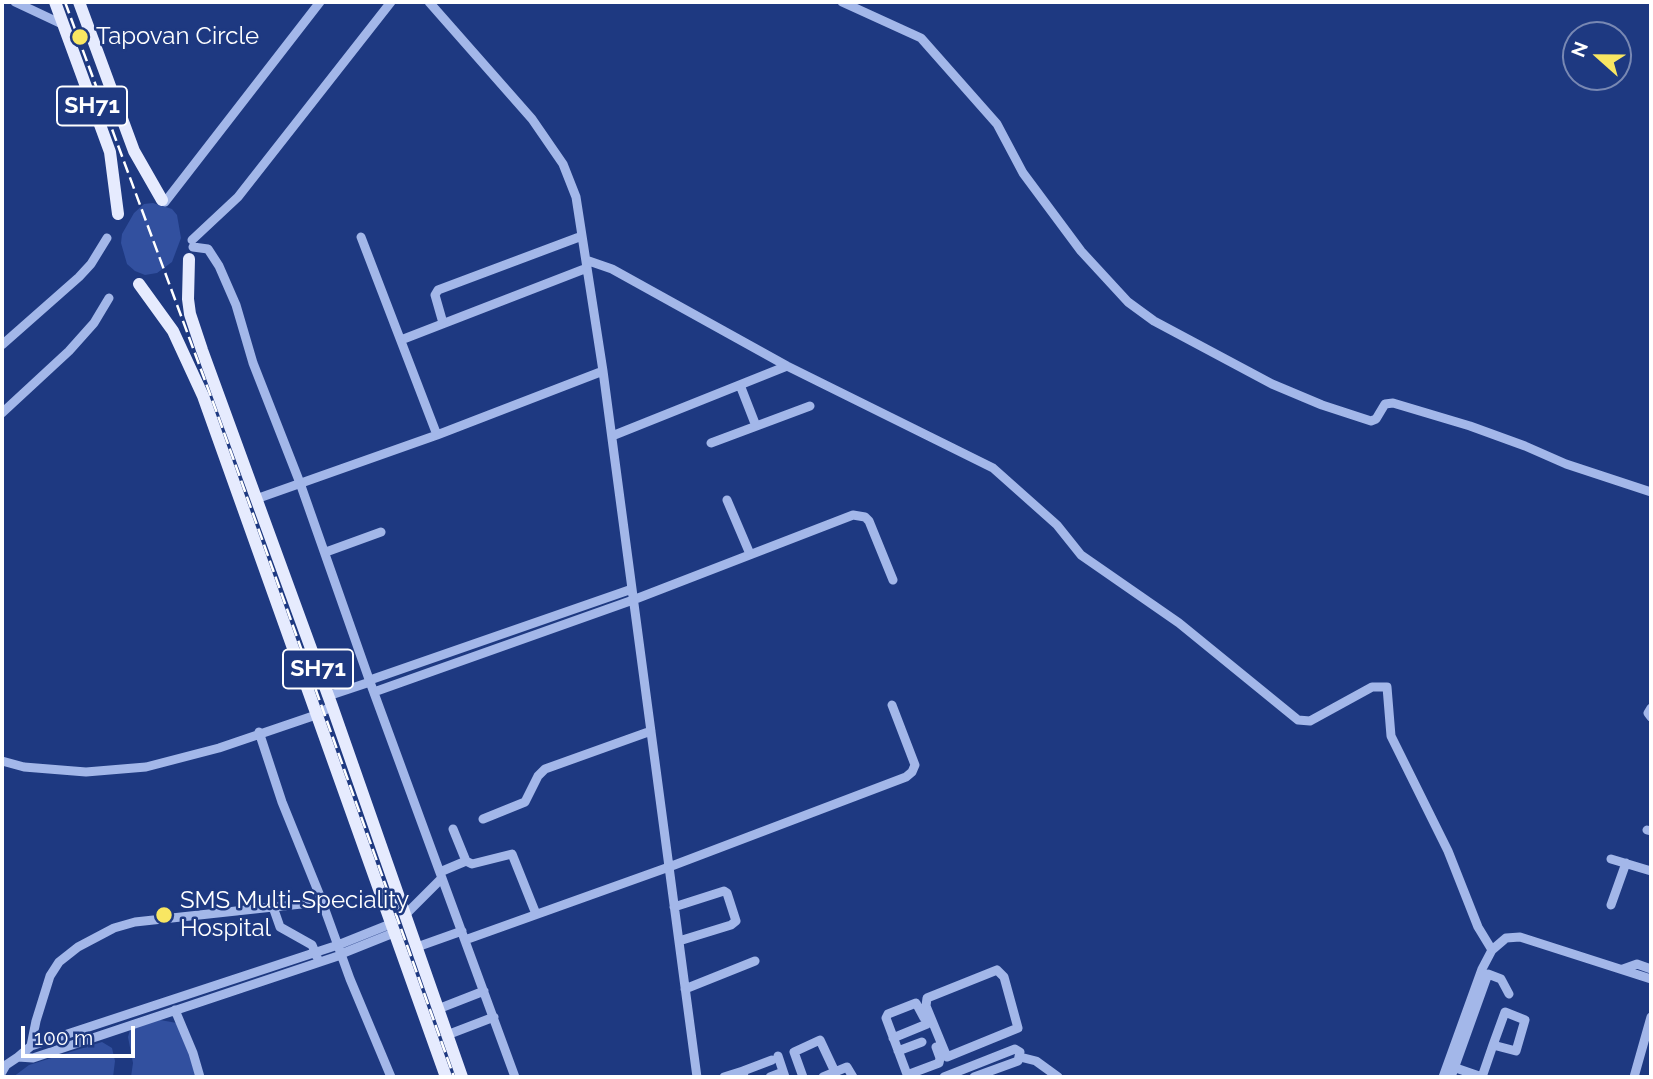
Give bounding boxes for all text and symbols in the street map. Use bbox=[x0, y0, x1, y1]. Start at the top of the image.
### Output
north arrow bbox=[1562, 21, 1632, 91]
place label: Tapovan Circle bbox=[96, 23, 259, 51]
marker: Tapovan Circle bbox=[70, 27, 90, 47]
text: N bbox=[1566, 38, 1592, 60]
road number: SH71 bbox=[57, 86, 127, 125]
road number: SH71 bbox=[283, 650, 353, 688]
place label: SMS Multi-Speciality Hospital bbox=[180, 887, 409, 943]
marker: SMS Multi-Speciality Hospital bbox=[154, 905, 174, 925]
scale bar bbox=[24, 1012, 138, 1056]
text: 100 m bbox=[34, 1025, 93, 1050]

